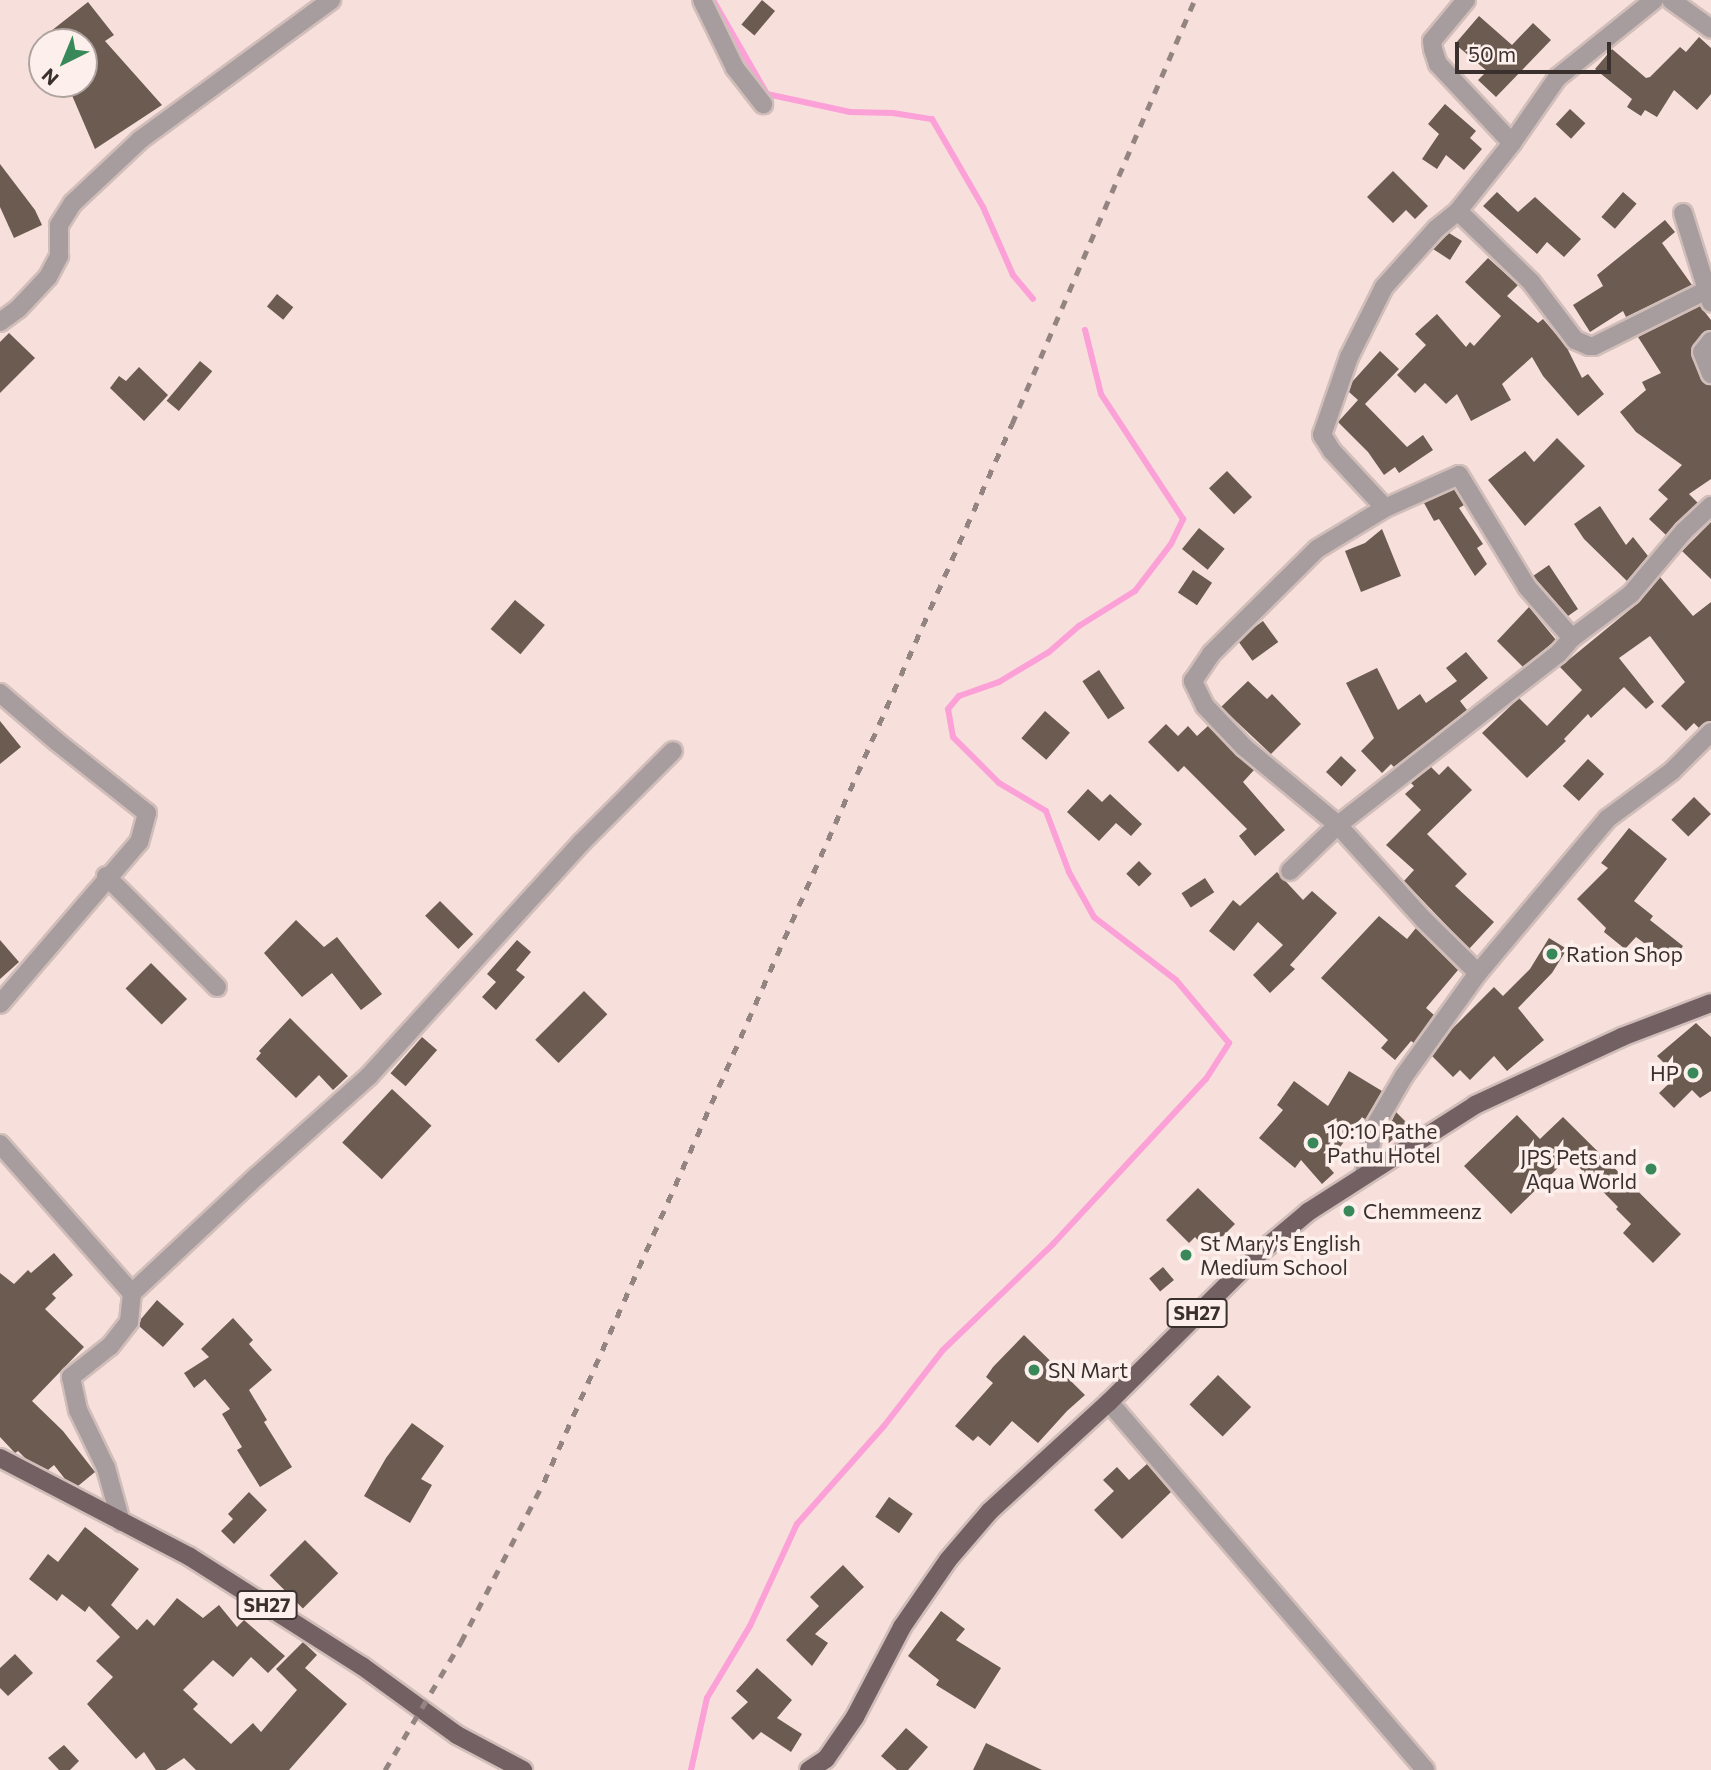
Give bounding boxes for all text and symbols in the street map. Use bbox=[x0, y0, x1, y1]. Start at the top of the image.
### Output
north arrow bbox=[28, 28, 98, 98]
scale bar bbox=[1459, 28, 1615, 72]
text: 50 m bbox=[1468, 41, 1516, 66]
text: N bbox=[37, 64, 63, 91]
place label: Ration Shop bbox=[1566, 941, 1683, 967]
marker: Ration Shop bbox=[1544, 946, 1560, 962]
place label: HP bbox=[1650, 1060, 1679, 1086]
marker: HP bbox=[1685, 1065, 1701, 1081]
place label: 10:10 Pathe Pathu Hotel bbox=[1327, 1118, 1441, 1168]
marker: 10:10 Pathe Pathu Hotel bbox=[1305, 1135, 1321, 1151]
place label: JPS Pets and Aqua World bbox=[1520, 1144, 1637, 1194]
marker: JPS Pets and Aqua World bbox=[1643, 1161, 1659, 1177]
place label: Chemmeenz bbox=[1363, 1198, 1482, 1224]
marker: Chemmeenz bbox=[1341, 1203, 1357, 1219]
place label: St Mary's English Medium School bbox=[1200, 1230, 1361, 1280]
marker: St Mary's English Medium School bbox=[1178, 1247, 1194, 1263]
road number: SH27 bbox=[1166, 1298, 1228, 1329]
place label: SN Mart bbox=[1048, 1357, 1128, 1383]
marker: SN Mart bbox=[1026, 1362, 1042, 1378]
road number: SH27 bbox=[236, 1590, 298, 1620]

